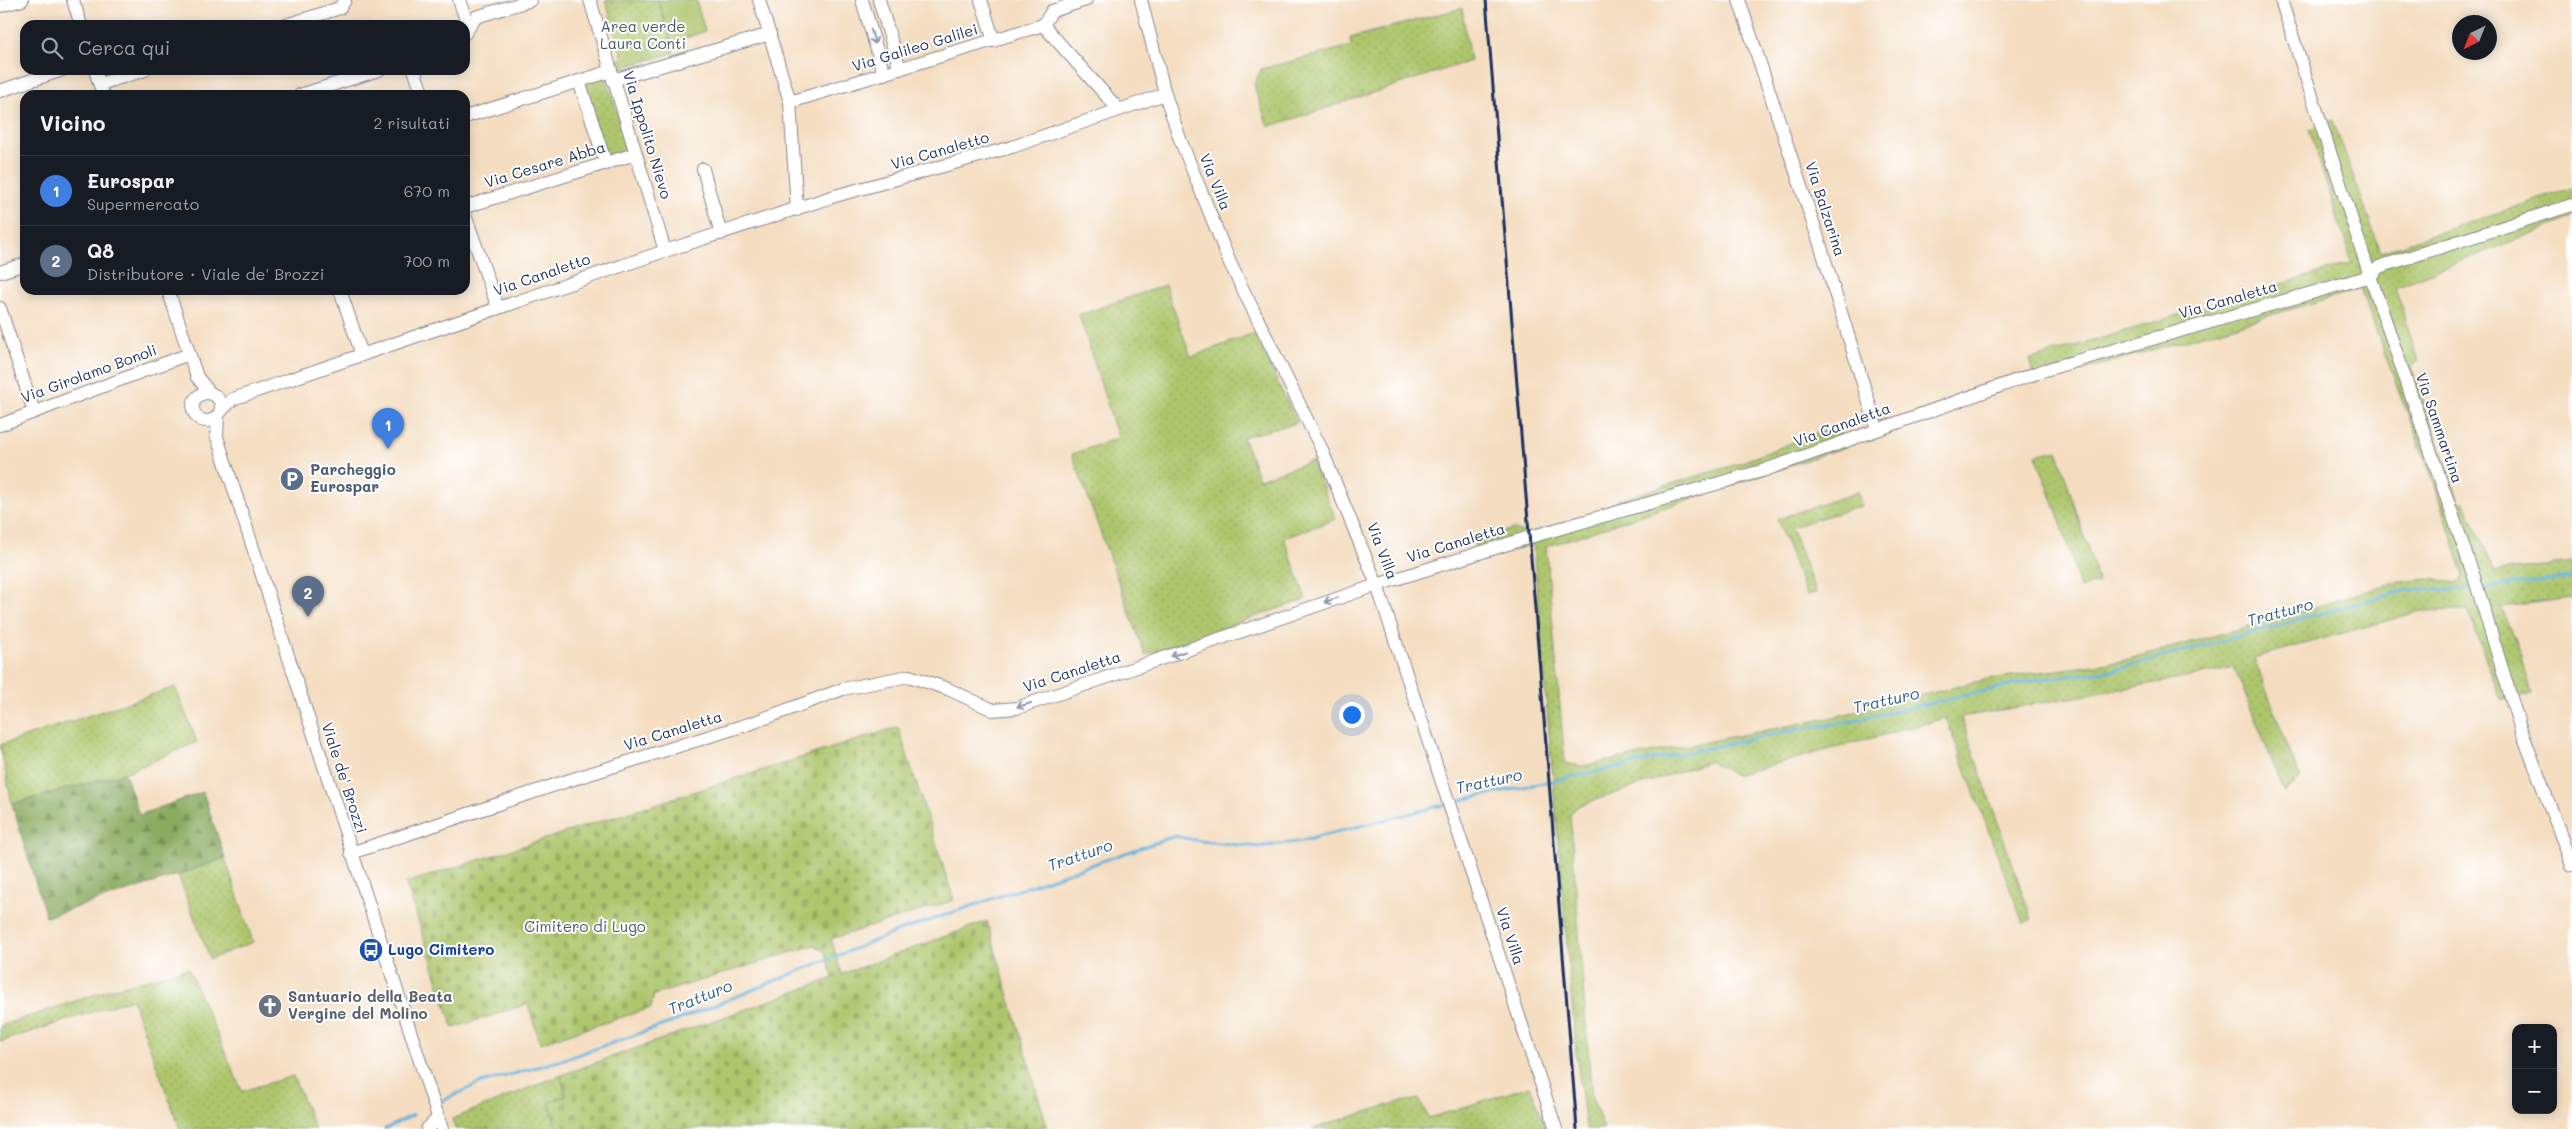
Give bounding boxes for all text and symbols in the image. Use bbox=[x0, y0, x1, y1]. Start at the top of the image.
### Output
north arrow bbox=[2452, 15, 2497, 60]
park label: Area verde Laura Conti bbox=[600, 16, 686, 53]
street label: Via Galileo Galilei bbox=[849, 18, 980, 76]
search box bbox=[20, 20, 470, 75]
one-way arrow bbox=[869, 29, 879, 45]
icon: search bbox=[38, 34, 66, 62]
text: Cerca qui bbox=[78, 35, 170, 60]
street label: Via Ippolito Nievo bbox=[619, 68, 677, 201]
text: Vicino bbox=[40, 109, 105, 136]
text: 2 risultati bbox=[374, 112, 450, 133]
street label: Via Canaletto bbox=[888, 126, 991, 174]
street label: Via Cesare Abba bbox=[482, 136, 608, 192]
street label: Via Villa bbox=[1196, 150, 1236, 213]
street label: Via Balzarina bbox=[1801, 159, 1851, 259]
text: Eurospar bbox=[87, 168, 175, 193]
text: 1 bbox=[52, 180, 60, 201]
text: 670 m bbox=[404, 180, 450, 201]
text: Supermercato bbox=[87, 193, 199, 214]
text: Q8 bbox=[87, 238, 114, 263]
street label: Via Canaletto bbox=[491, 248, 593, 300]
text: 2 bbox=[52, 250, 60, 271]
text: 700 m bbox=[403, 250, 450, 271]
text: Distributore · Viale de' Brozzi bbox=[87, 263, 324, 284]
street label: Via Canaletta bbox=[2176, 275, 2279, 323]
street label: Via Girolamo Bonoli bbox=[18, 339, 159, 407]
street label: Via Sammartina bbox=[2412, 370, 2468, 486]
street label: Via Canaletta bbox=[1790, 397, 1893, 451]
pin: 1 bbox=[372, 408, 404, 449]
place label: Parcheggio Eurospar bbox=[310, 459, 396, 496]
parking icon: Parcheggio Eurospar bbox=[279, 466, 305, 492]
street label: Via Canaletta bbox=[1404, 518, 1507, 566]
street label: Via Villa bbox=[1363, 519, 1403, 582]
pin: 2 bbox=[292, 576, 324, 617]
water label: Tratturo bbox=[2245, 593, 2316, 630]
one-way arrow bbox=[1324, 596, 1340, 606]
street label: Via Canaletta bbox=[1020, 646, 1123, 696]
one-way arrow bbox=[1171, 650, 1186, 659]
water label: Tratturo bbox=[1851, 682, 1922, 717]
one-way arrow bbox=[1016, 701, 1032, 711]
your location bbox=[1339, 702, 1365, 728]
street label: Via Canaletta bbox=[621, 706, 724, 754]
street label: Viale de' Brozzi bbox=[318, 720, 372, 836]
water label: Tratturo bbox=[1454, 763, 1524, 798]
water label: Tratturo bbox=[1045, 833, 1116, 875]
street label: Via Villa bbox=[1492, 904, 1530, 967]
park label: Cimitero di Lugo bbox=[524, 916, 646, 936]
bus stop icon: Lugo Cimitero bbox=[358, 937, 384, 963]
place label: Lugo Cimitero bbox=[388, 939, 494, 959]
water label: Tratturo bbox=[665, 974, 735, 1019]
place label: Santuario della Beata Vergine del Molino bbox=[288, 986, 452, 1023]
church icon: Santuario della Beata Vergine del Molino bbox=[257, 993, 283, 1019]
map controls bbox=[2512, 1024, 2557, 1114]
button: + bbox=[2512, 1024, 2557, 1069]
button: − bbox=[2512, 1069, 2557, 1114]

